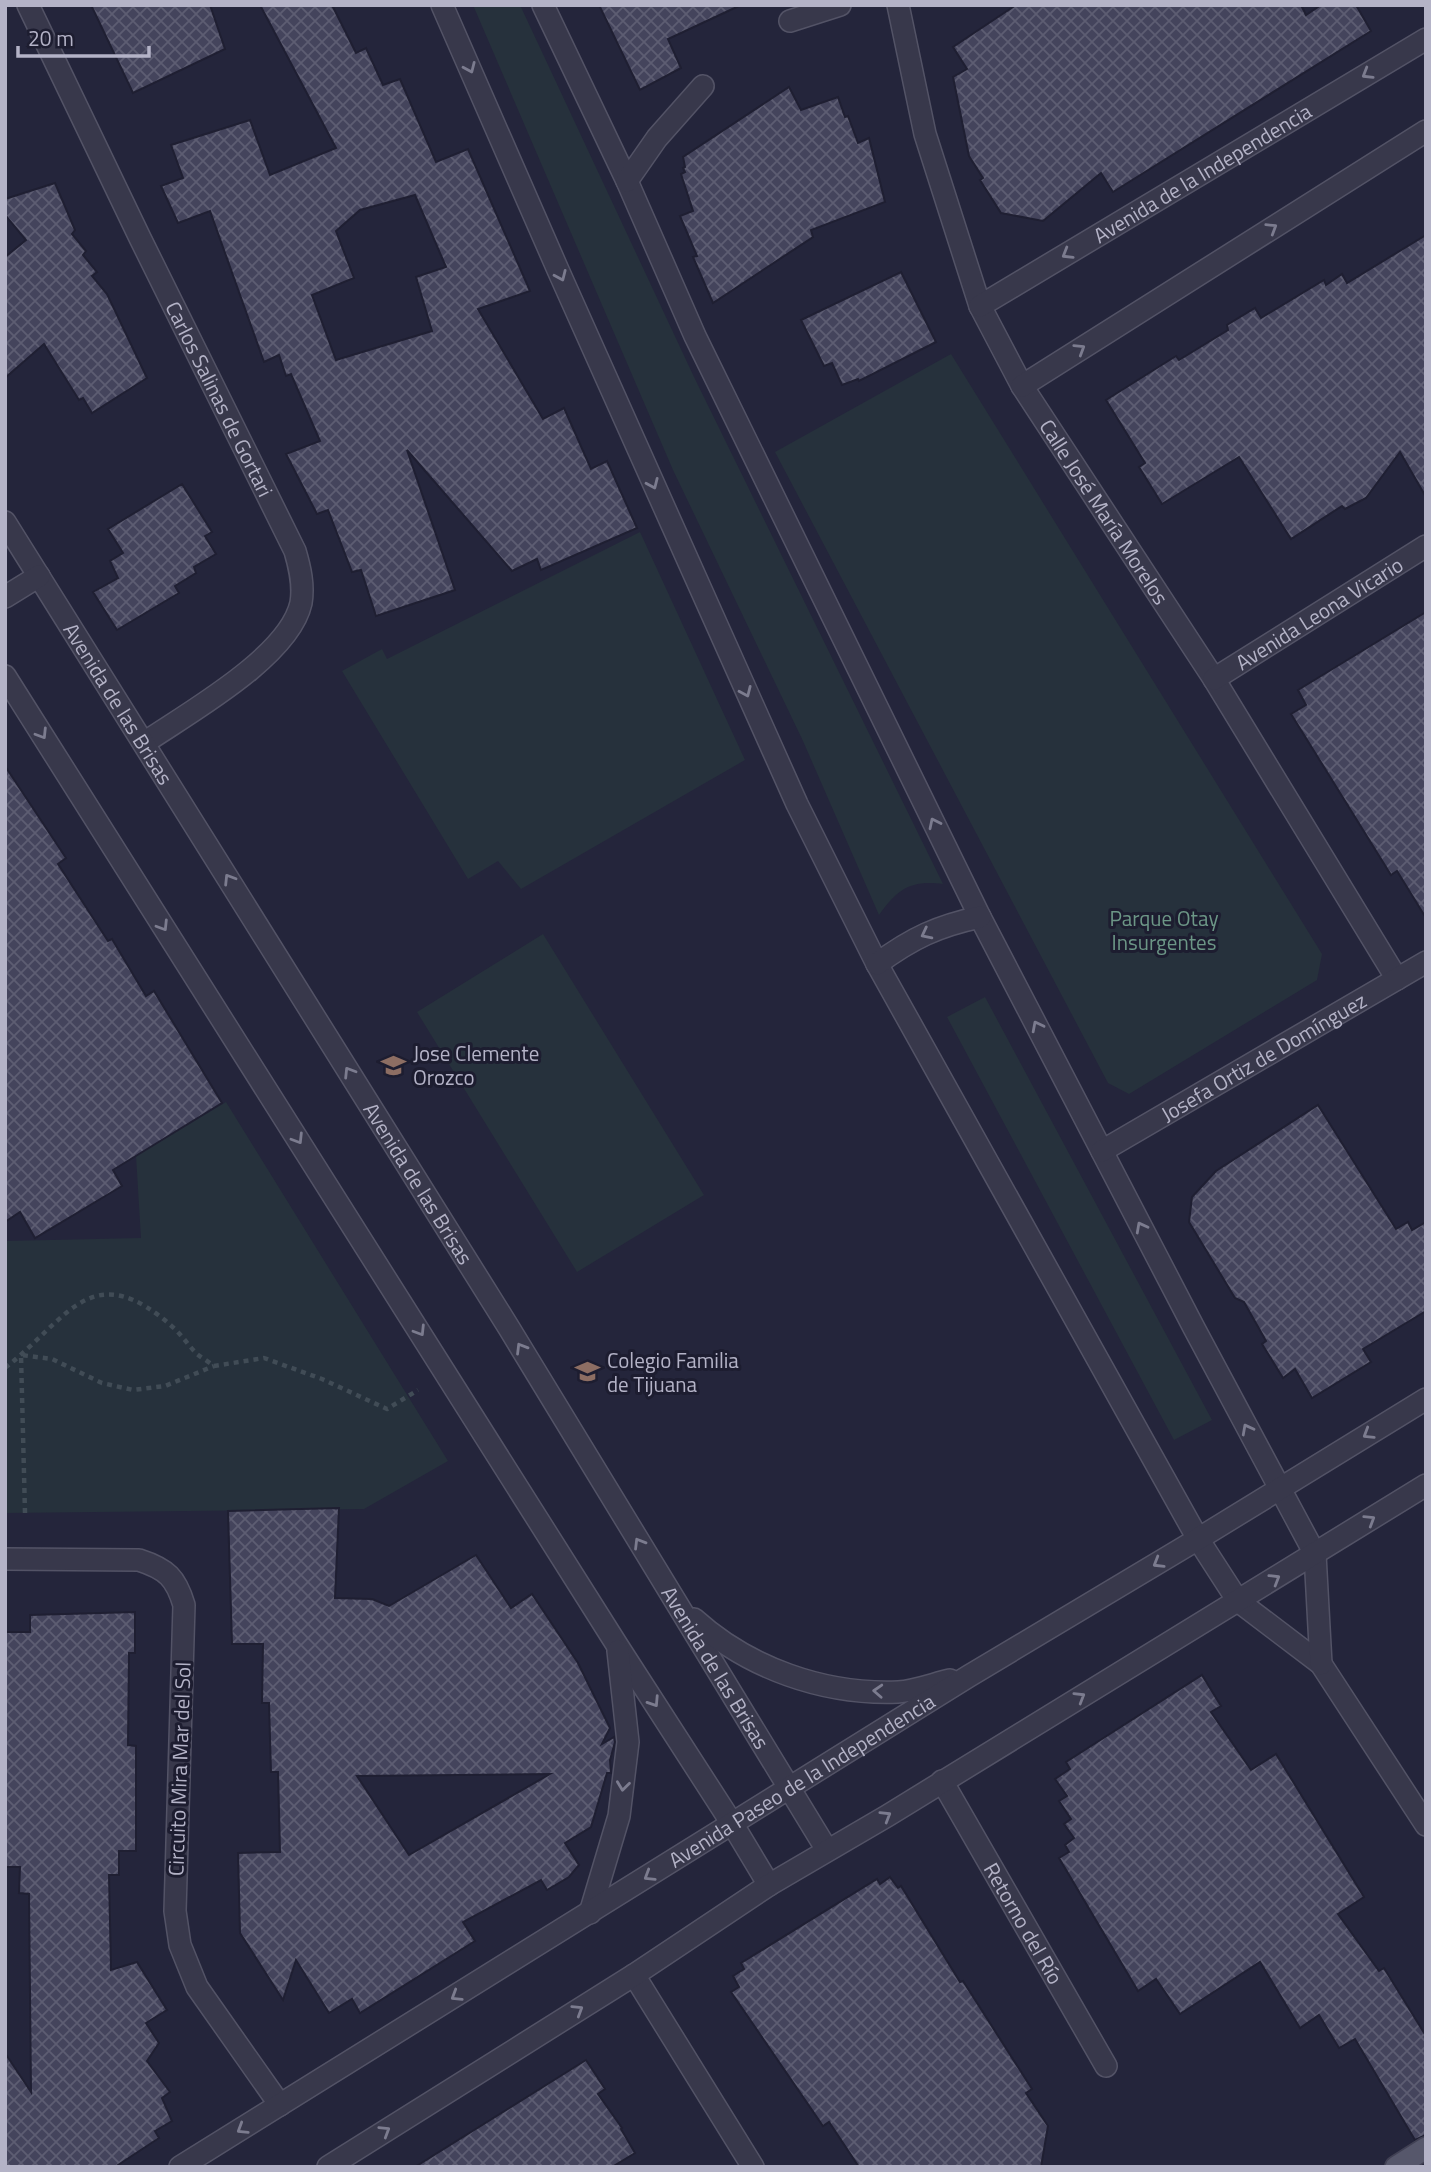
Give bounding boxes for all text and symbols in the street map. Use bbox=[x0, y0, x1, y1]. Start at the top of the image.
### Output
scale bar bbox=[18, 14, 149, 58]
text: 20 m bbox=[28, 22, 74, 54]
one-way arrow bbox=[461, 61, 475, 73]
one-way arrow bbox=[1362, 66, 1375, 79]
street label: Avenida de la Independencia bbox=[1087, 95, 1318, 251]
one-way arrow bbox=[1265, 223, 1278, 236]
one-way arrow bbox=[1062, 246, 1075, 259]
one-way arrow bbox=[553, 269, 567, 282]
street label: Carlos Salinas de Gortari bbox=[158, 296, 282, 502]
one-way arrow bbox=[1072, 345, 1085, 358]
street label: Calle José María Morelos bbox=[1032, 412, 1177, 611]
one-way arrow bbox=[645, 477, 659, 489]
street label: Avenida Leona Vicario bbox=[1229, 548, 1409, 678]
street label: Avenida de las Brisas bbox=[56, 616, 181, 791]
one-way arrow bbox=[738, 685, 752, 697]
one-way arrow bbox=[33, 726, 46, 739]
one-way arrow bbox=[928, 818, 942, 830]
one-way arrow bbox=[224, 873, 237, 886]
park label: Parque Otay Insurgentes bbox=[1109, 902, 1219, 958]
one-way arrow bbox=[155, 918, 168, 931]
one-way arrow bbox=[921, 926, 933, 940]
street label: Josefa Ortiz de Domínguez bbox=[1155, 984, 1372, 1129]
one-way arrow bbox=[1031, 1020, 1045, 1033]
place label: Jose Clemente Orozco bbox=[413, 1037, 539, 1093]
school or university icon: Jose Clemente Orozco bbox=[379, 1051, 407, 1079]
one-way arrow bbox=[345, 1066, 358, 1079]
street label: Avenida de las Brisas bbox=[356, 1096, 481, 1271]
one-way arrow bbox=[290, 1131, 303, 1144]
one-way arrow bbox=[1136, 1222, 1150, 1235]
one-way arrow bbox=[412, 1323, 425, 1336]
one-way arrow bbox=[517, 1342, 530, 1355]
place label: Colegio Familia de Tijuana bbox=[607, 1344, 739, 1400]
school or university icon: Colegio Familia de Tijuana bbox=[573, 1358, 601, 1386]
one-way arrow bbox=[1242, 1424, 1255, 1436]
one-way arrow bbox=[1362, 1426, 1375, 1439]
one-way arrow bbox=[1363, 1515, 1376, 1528]
one-way arrow bbox=[634, 1537, 647, 1550]
one-way arrow bbox=[1152, 1555, 1165, 1568]
one-way arrow bbox=[1267, 1574, 1280, 1587]
street label: Avenida de las Brisas bbox=[654, 1580, 778, 1755]
street label: Circuito Mira Mar del Sol bbox=[159, 1661, 199, 1877]
one-way arrow bbox=[872, 1684, 883, 1699]
street label: Avenida Paseo de la Independencia bbox=[662, 1685, 941, 1875]
one-way arrow bbox=[1072, 1692, 1085, 1705]
one-way arrow bbox=[646, 1695, 659, 1708]
one-way arrow bbox=[615, 1780, 630, 1792]
one-way arrow bbox=[879, 1811, 892, 1824]
street label: Retorno del Río bbox=[976, 1856, 1072, 1990]
one-way arrow bbox=[644, 1868, 657, 1881]
one-way arrow bbox=[451, 1988, 464, 2001]
one-way arrow bbox=[571, 2005, 584, 2018]
one-way arrow bbox=[236, 2120, 249, 2133]
one-way arrow bbox=[378, 2126, 391, 2139]

